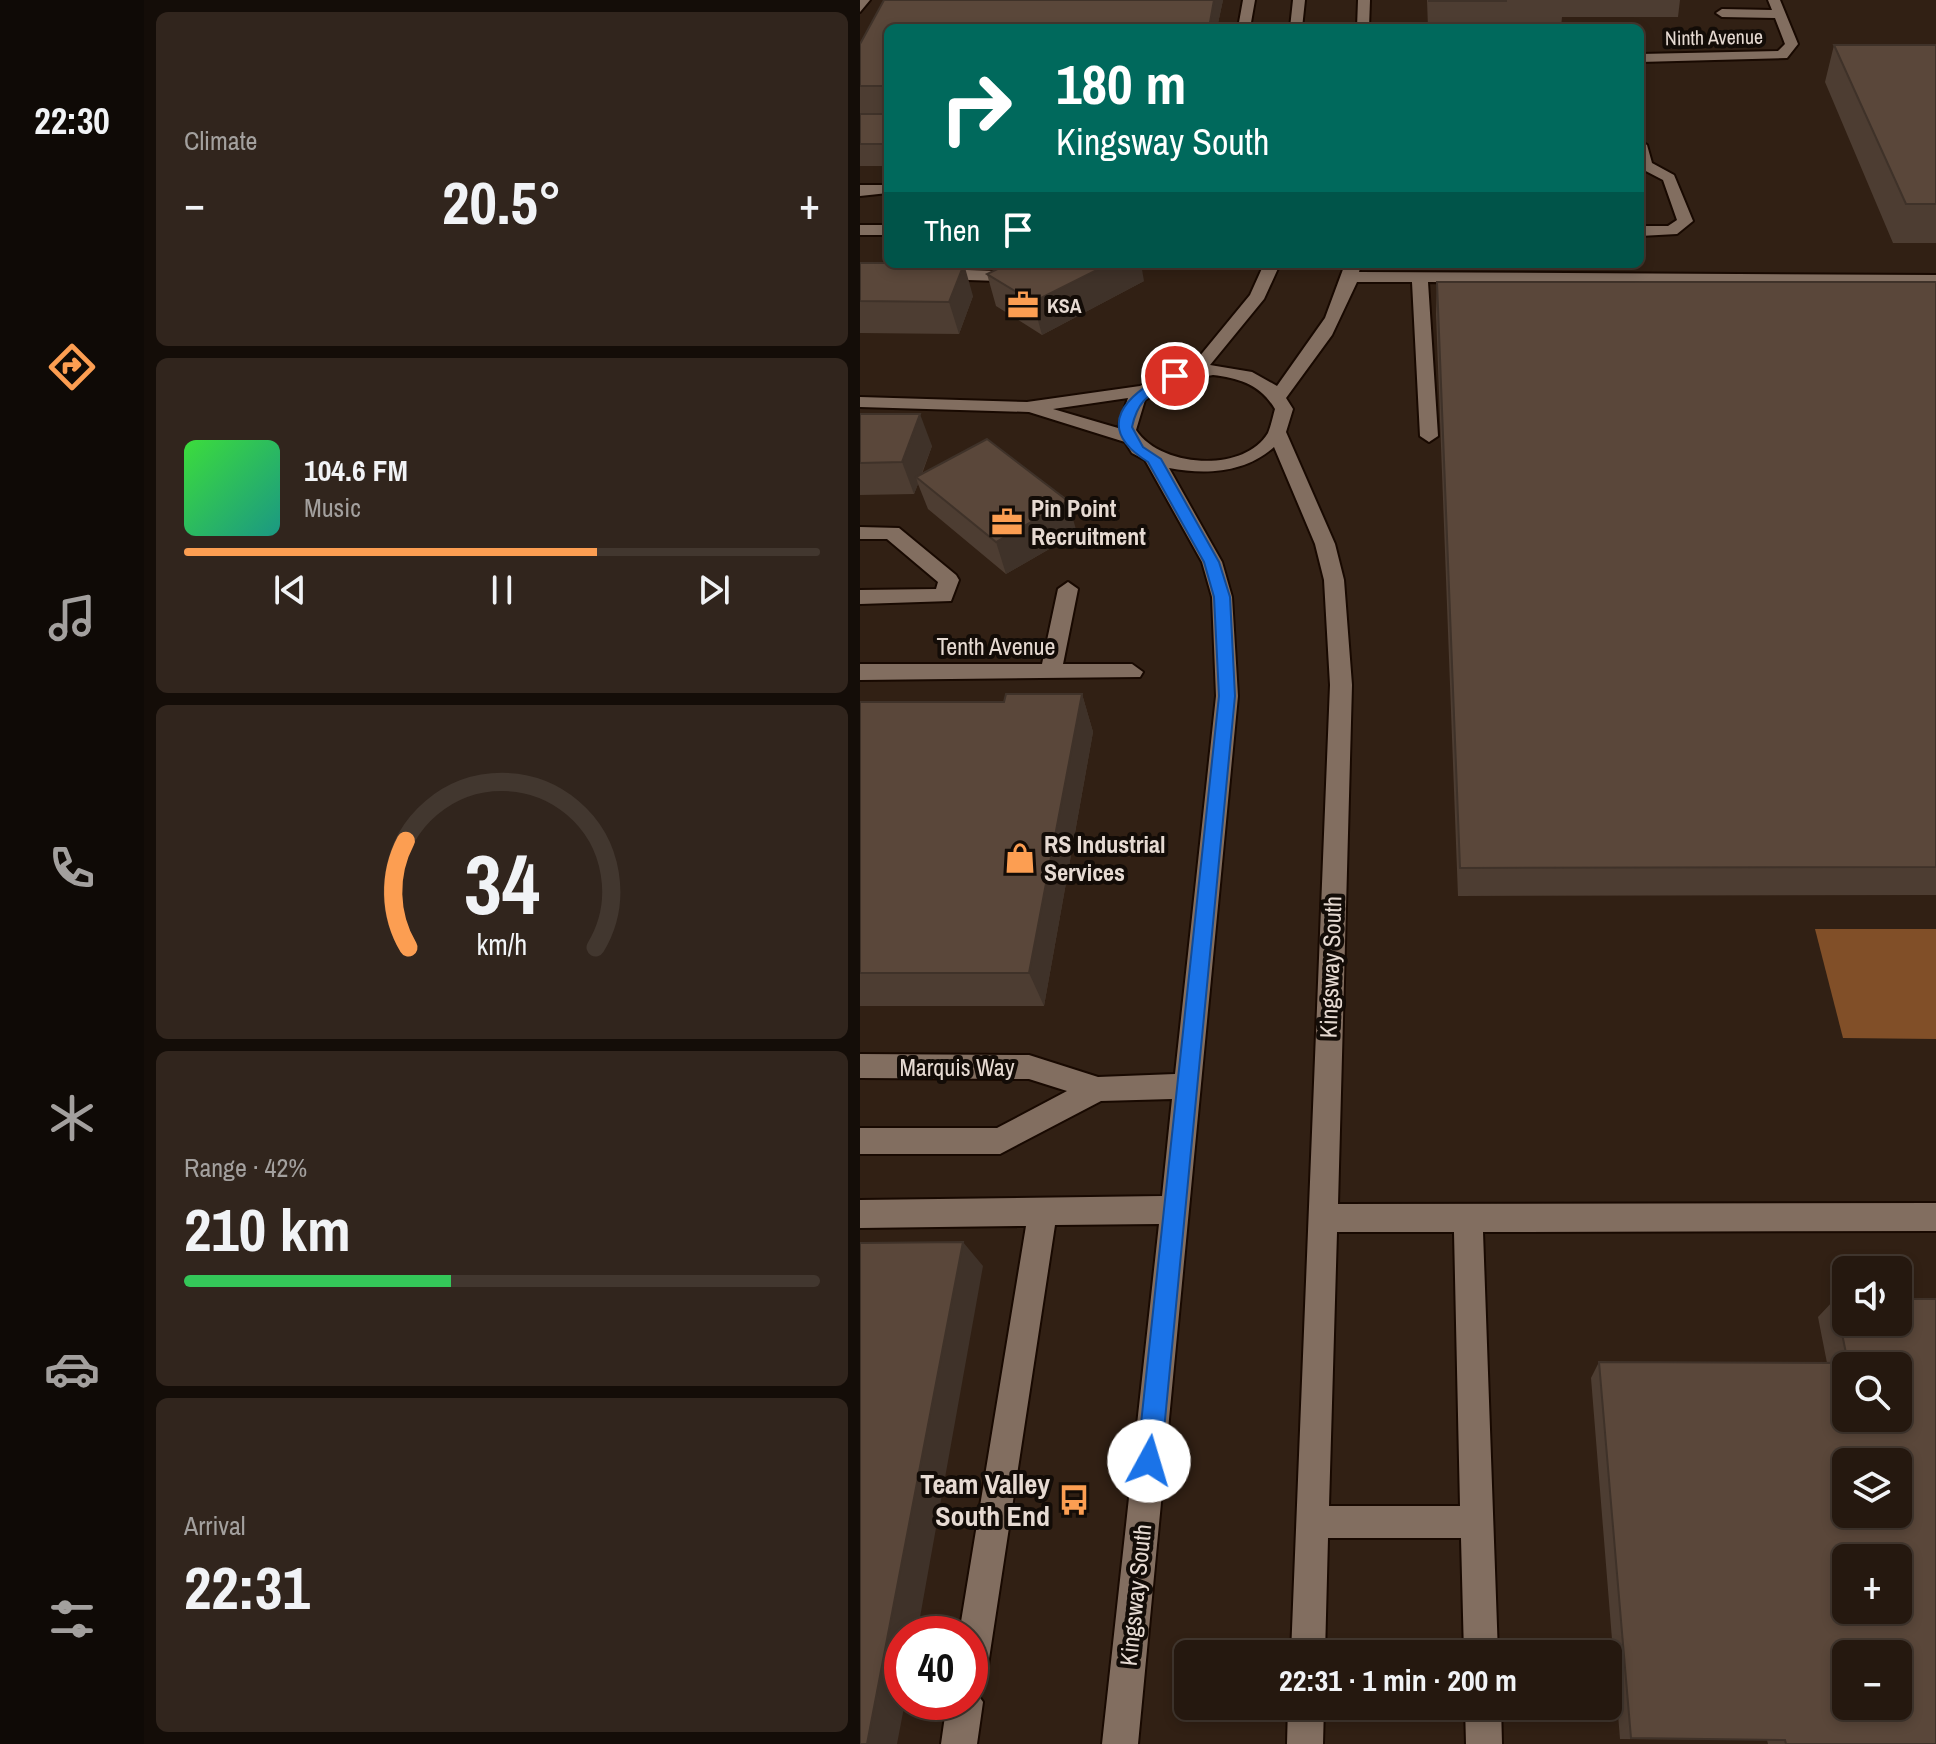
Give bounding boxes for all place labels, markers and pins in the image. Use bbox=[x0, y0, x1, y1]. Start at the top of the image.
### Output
office icon: KSA bbox=[1006, 288, 1040, 322]
place label: KSA bbox=[1047, 292, 1082, 319]
pin bbox=[1141, 342, 1209, 410]
place label: Pin Point Recruitment bbox=[1031, 492, 1146, 552]
office icon: Pin Point Recruitment bbox=[990, 505, 1024, 539]
place label: RS Industrial Services bbox=[1044, 828, 1165, 888]
shop icon: RS Industrial Services bbox=[1003, 841, 1037, 875]
place label: Team Valley South End bbox=[920, 1465, 1050, 1535]
bus stop icon: Team Valley South End bbox=[1057, 1483, 1091, 1517]

